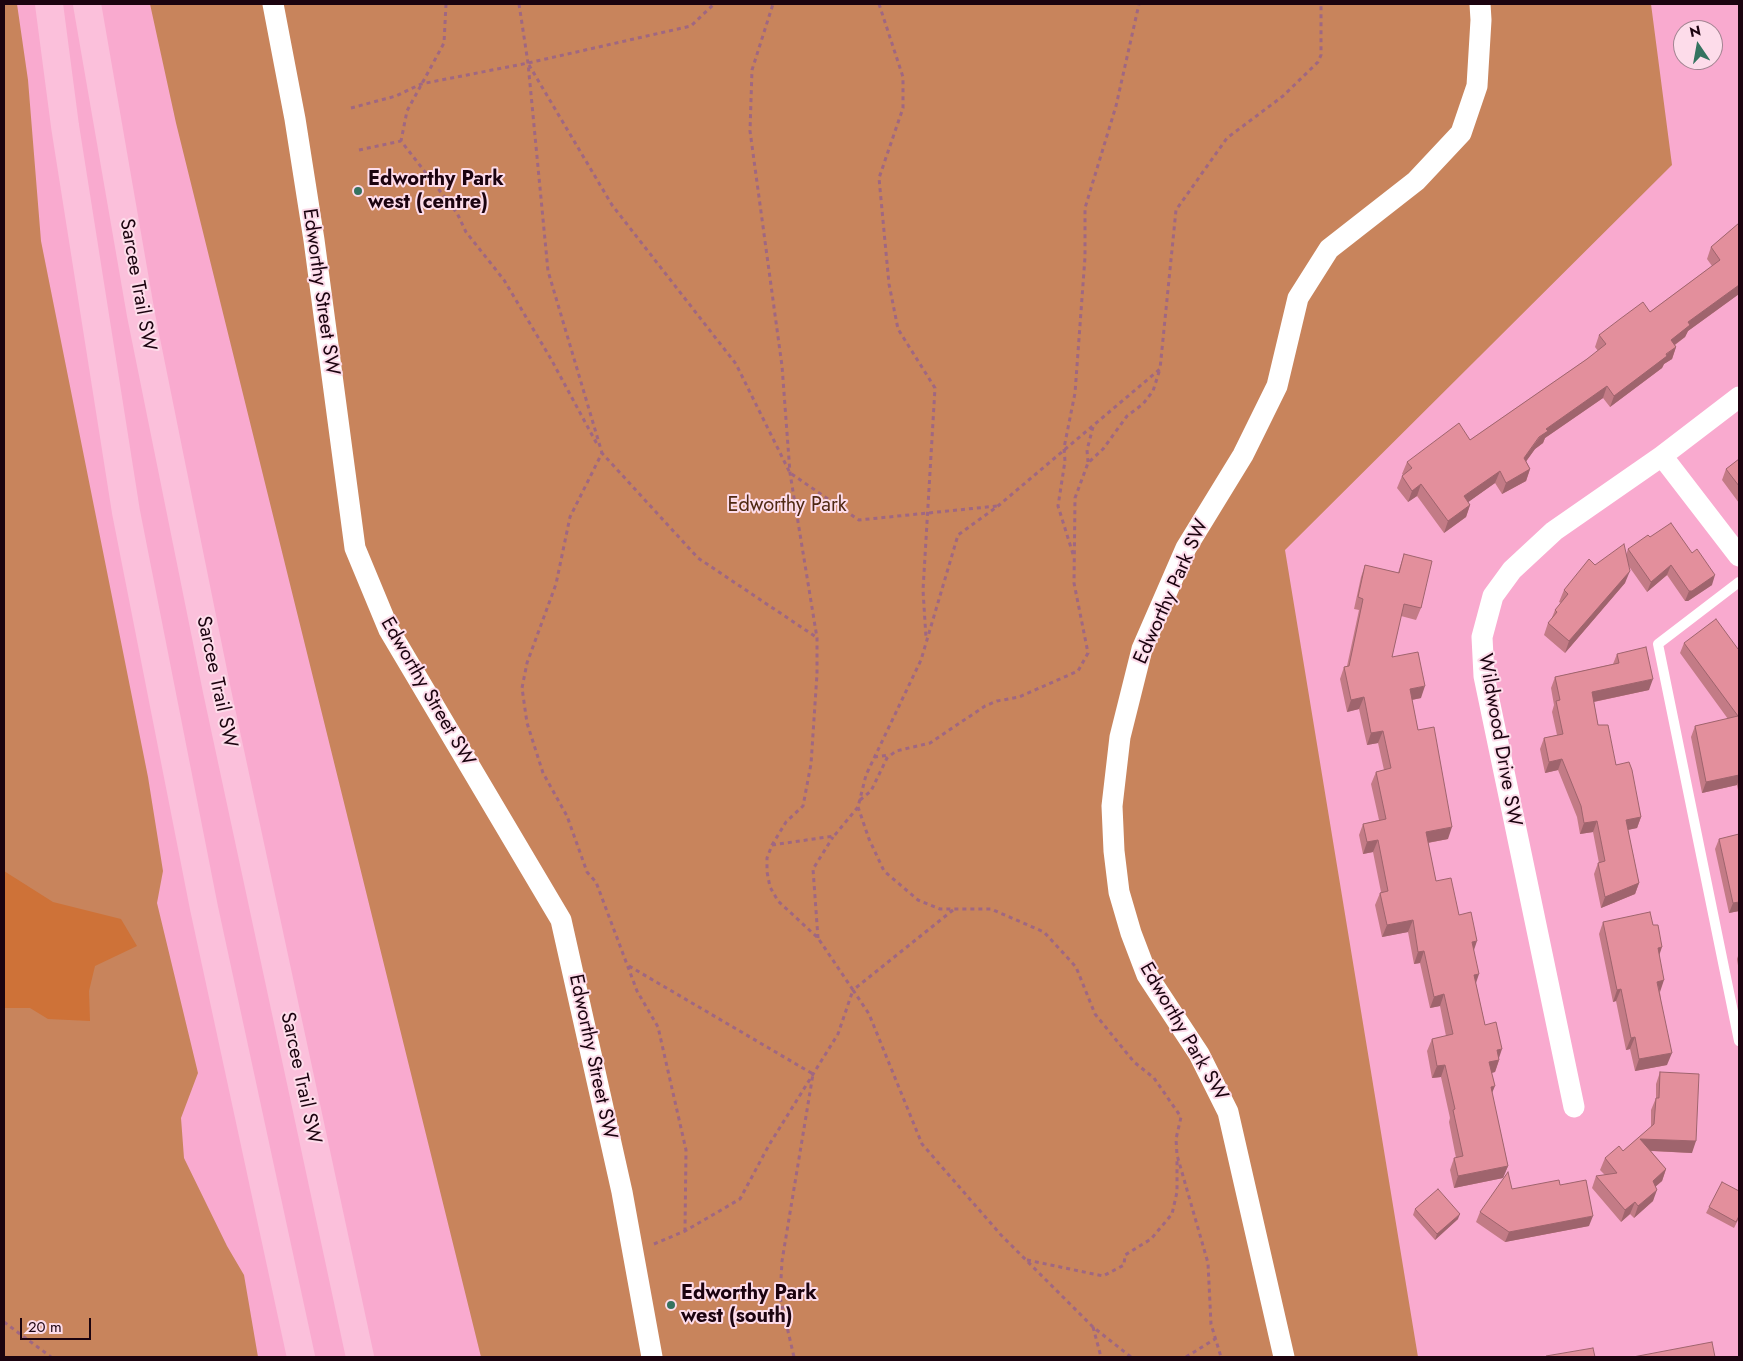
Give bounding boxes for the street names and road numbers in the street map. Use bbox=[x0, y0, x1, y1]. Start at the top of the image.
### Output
street label: Edworthy Street SW bbox=[296, 207, 344, 377]
street label: Sarcee Trail SW bbox=[114, 217, 160, 353]
street label: Edworthy Park SW bbox=[1129, 516, 1215, 668]
street label: Edworthy Street SW bbox=[375, 613, 479, 771]
street label: Sarcee Trail SW bbox=[190, 614, 242, 750]
street label: Wildwood Drive SW bbox=[1472, 652, 1526, 828]
street label: Edworthy Park SW bbox=[1134, 959, 1232, 1105]
street label: Edworthy Street SW bbox=[563, 972, 621, 1142]
street label: Sarcee Trail SW bbox=[274, 1010, 326, 1146]

